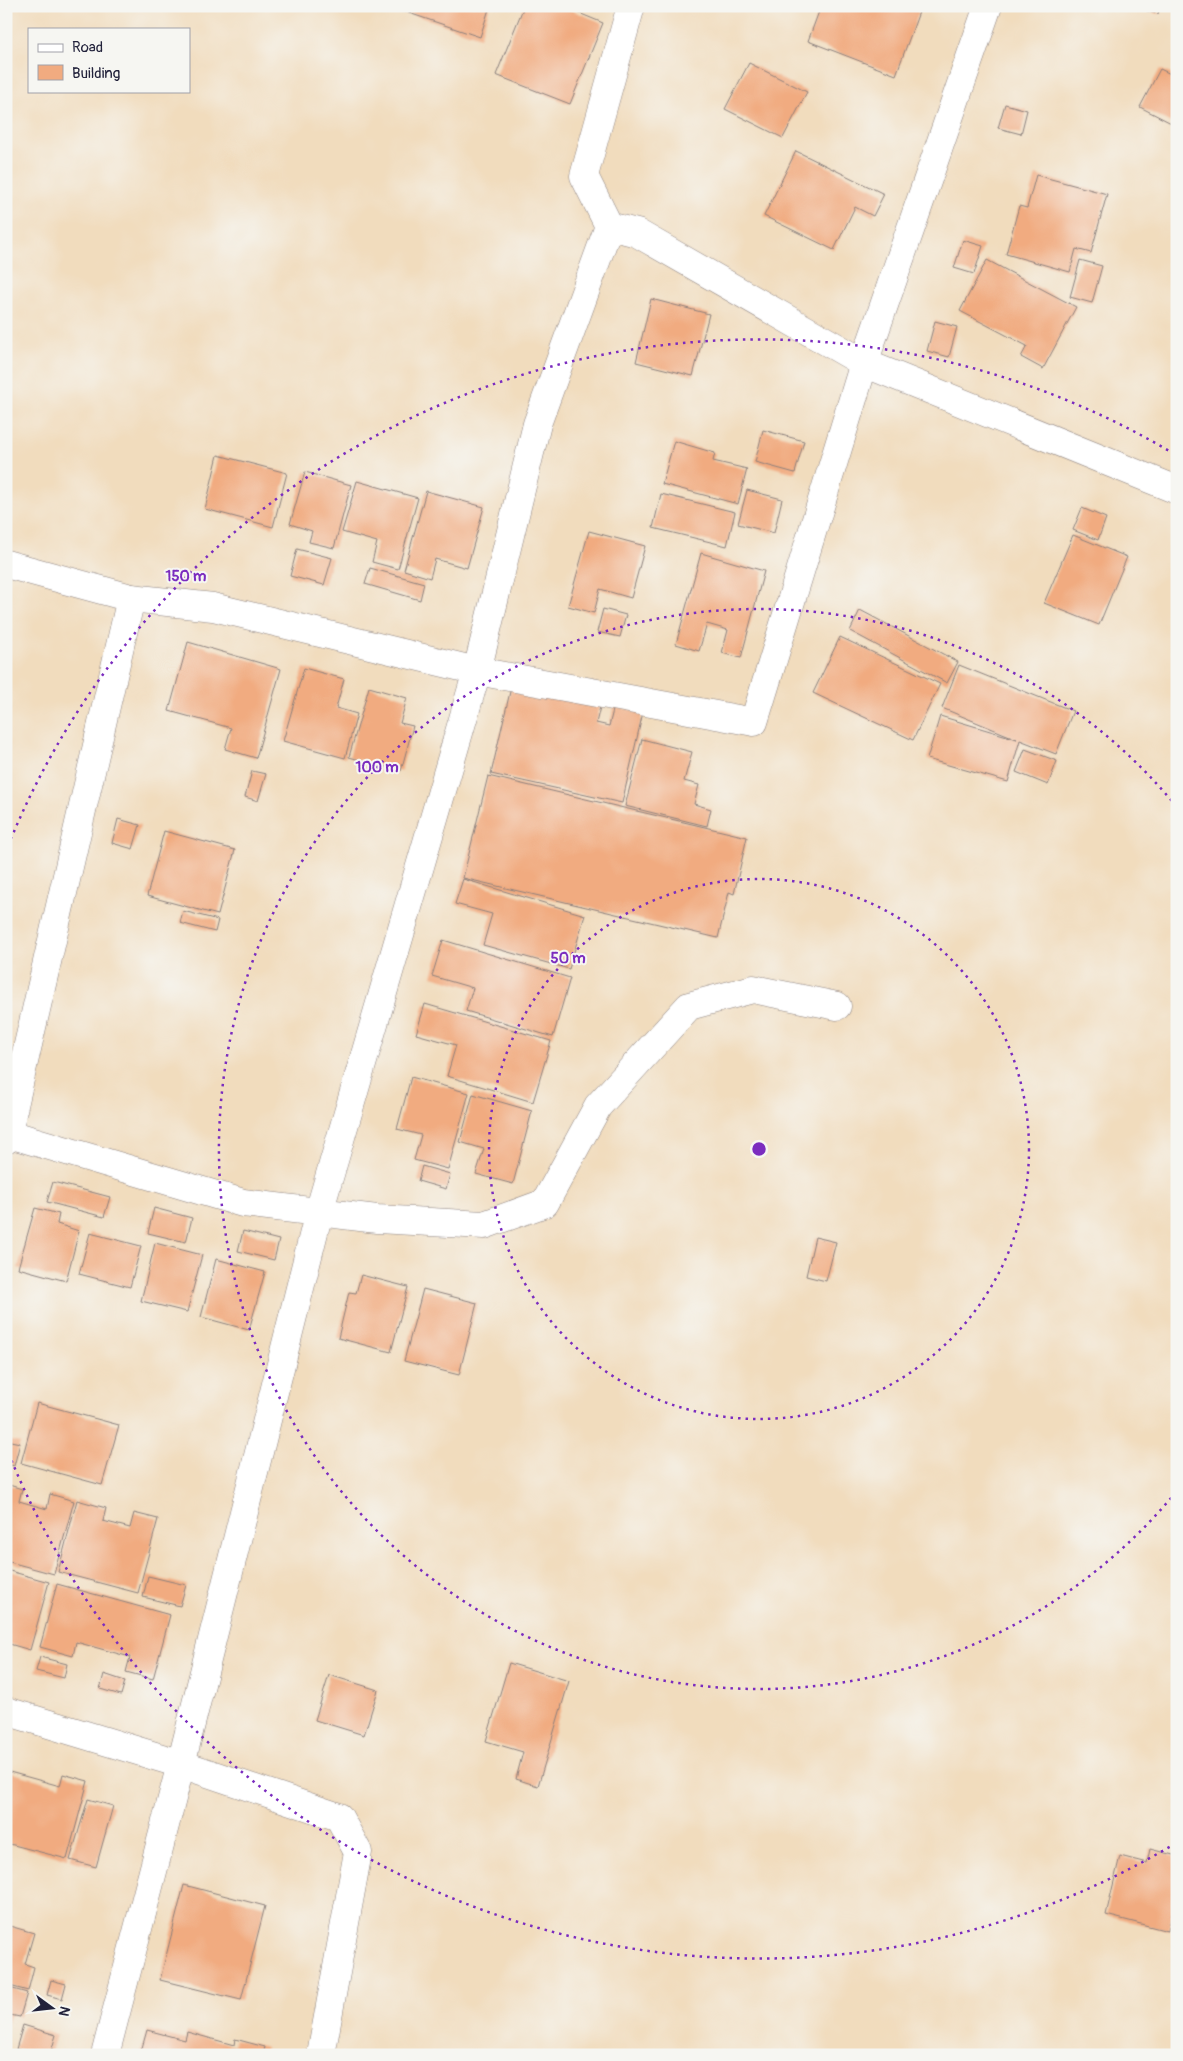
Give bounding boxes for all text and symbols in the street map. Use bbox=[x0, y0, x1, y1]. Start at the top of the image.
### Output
legend bbox=[28, 28, 190, 92]
text: Road bbox=[72, 38, 103, 57]
text: Building bbox=[72, 64, 120, 83]
text: 150 m bbox=[166, 567, 206, 586]
text: 100 m bbox=[356, 758, 398, 777]
text: 50 m bbox=[551, 949, 585, 968]
centre of rings bbox=[750, 1140, 768, 1158]
north arrow bbox=[28, 1984, 78, 2034]
text: N bbox=[55, 2004, 74, 2018]

